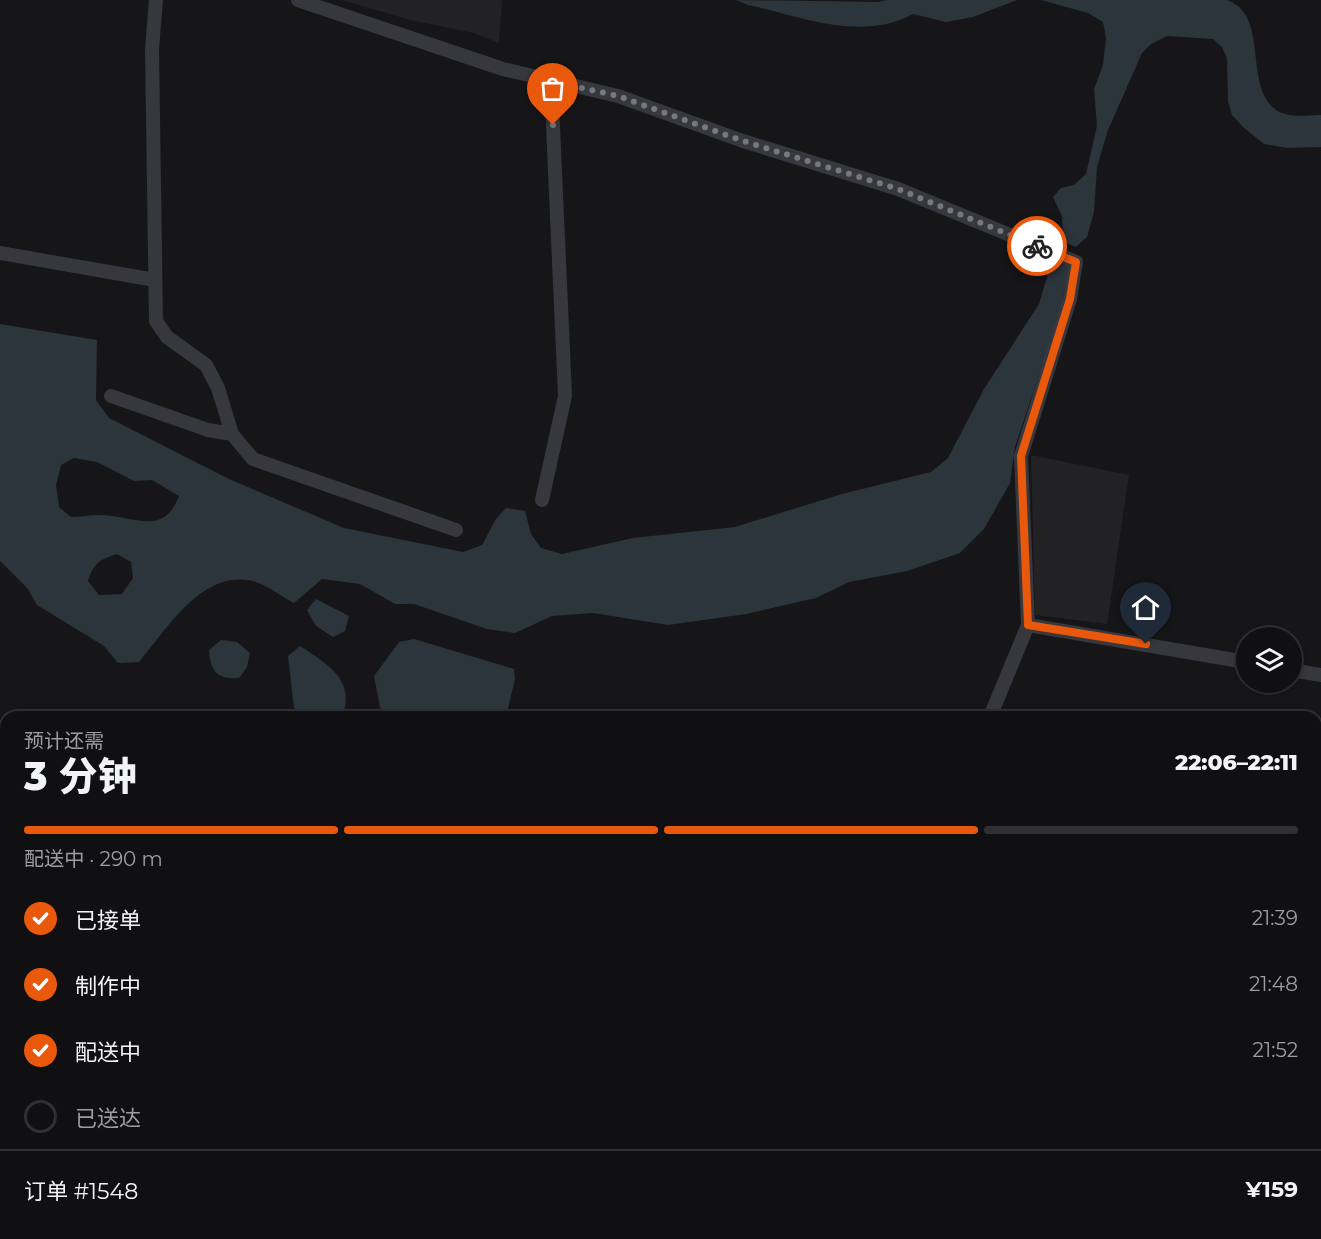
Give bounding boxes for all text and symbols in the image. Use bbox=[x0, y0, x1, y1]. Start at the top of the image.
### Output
pin bbox=[527, 63, 578, 125]
icon: bag bbox=[536, 72, 569, 105]
courier bbox=[1007, 216, 1067, 276]
icon: bike bbox=[1021, 230, 1054, 263]
pin bbox=[1120, 582, 1171, 644]
icon: home bbox=[1129, 591, 1162, 624]
map controls bbox=[1236, 627, 1302, 693]
button: layers bbox=[1236, 627, 1302, 693]
text: 预计还需 bbox=[24, 729, 104, 753]
text: 22:06–22:11 bbox=[1175, 749, 1298, 776]
text: 3 分钟 bbox=[24, 752, 137, 800]
text: 配送中 · 290 m bbox=[24, 847, 163, 871]
icon: check bbox=[24, 902, 57, 935]
text: 21:39 bbox=[1252, 906, 1298, 930]
text: 已接单 bbox=[75, 907, 141, 934]
icon: check bbox=[24, 968, 57, 1001]
text: 21:48 bbox=[1249, 972, 1298, 996]
text: 制作中 bbox=[75, 973, 141, 1000]
icon: check bbox=[24, 1034, 57, 1067]
text: 21:52 bbox=[1253, 1038, 1298, 1062]
text: 配送中 bbox=[75, 1039, 141, 1066]
text: 已送达 bbox=[75, 1105, 141, 1132]
text: ¥159 bbox=[1245, 1176, 1298, 1203]
text: 订单 #1548 bbox=[24, 1178, 138, 1205]

